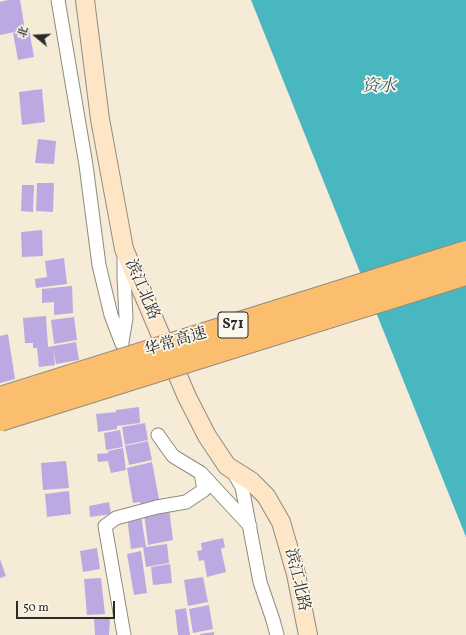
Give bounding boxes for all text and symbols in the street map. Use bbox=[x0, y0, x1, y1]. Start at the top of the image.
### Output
north arrow bbox=[16, 16, 56, 56]
text: 北 bbox=[15, 25, 33, 40]
water label: 资水 bbox=[362, 78, 396, 98]
street label: 滨江北路 bbox=[120, 257, 162, 323]
road number: S71 bbox=[218, 312, 248, 338]
street label: 华常高速 bbox=[143, 324, 209, 362]
street label: 滨江北路 bbox=[279, 547, 313, 613]
scale bar bbox=[18, 593, 117, 619]
text: 50 m bbox=[23, 600, 49, 616]

